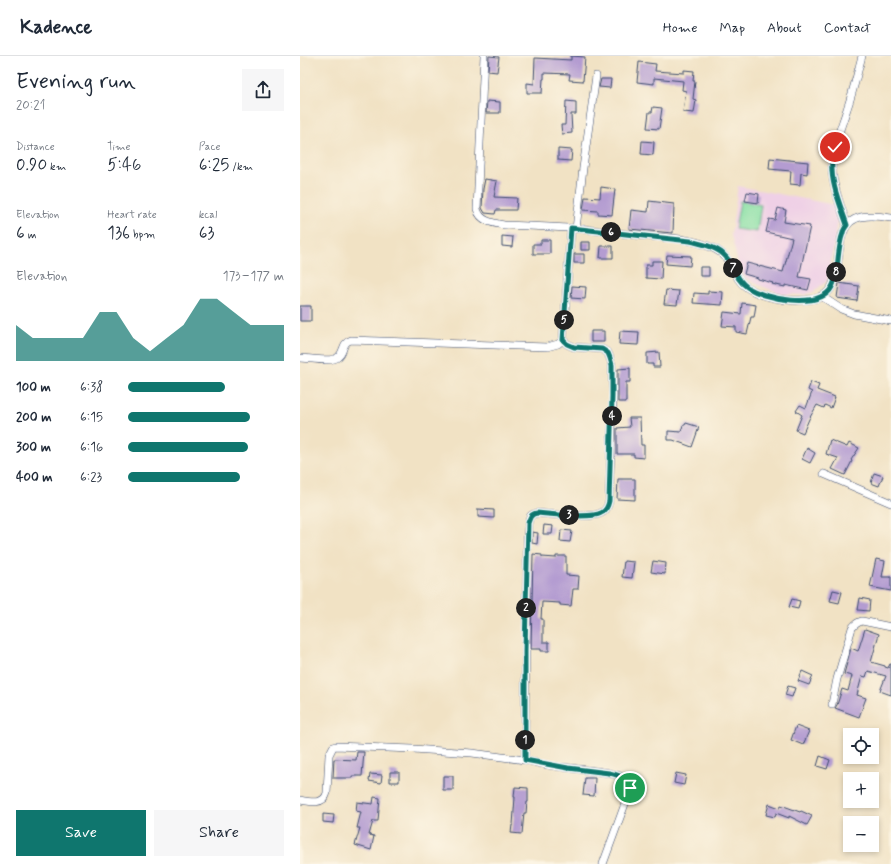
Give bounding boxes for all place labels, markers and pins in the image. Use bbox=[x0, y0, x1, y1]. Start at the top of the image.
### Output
pin bbox=[818, 130, 852, 164]
pin: 6 bbox=[601, 222, 621, 242]
pin: 7 bbox=[723, 258, 743, 278]
pin: 8 bbox=[826, 262, 846, 282]
pin: 5 bbox=[554, 310, 574, 330]
pin: 4 bbox=[602, 406, 622, 426]
pin: 3 bbox=[559, 505, 579, 525]
pin: 2 bbox=[516, 598, 536, 618]
pin: 1 bbox=[515, 730, 535, 750]
pin bbox=[613, 771, 647, 805]

